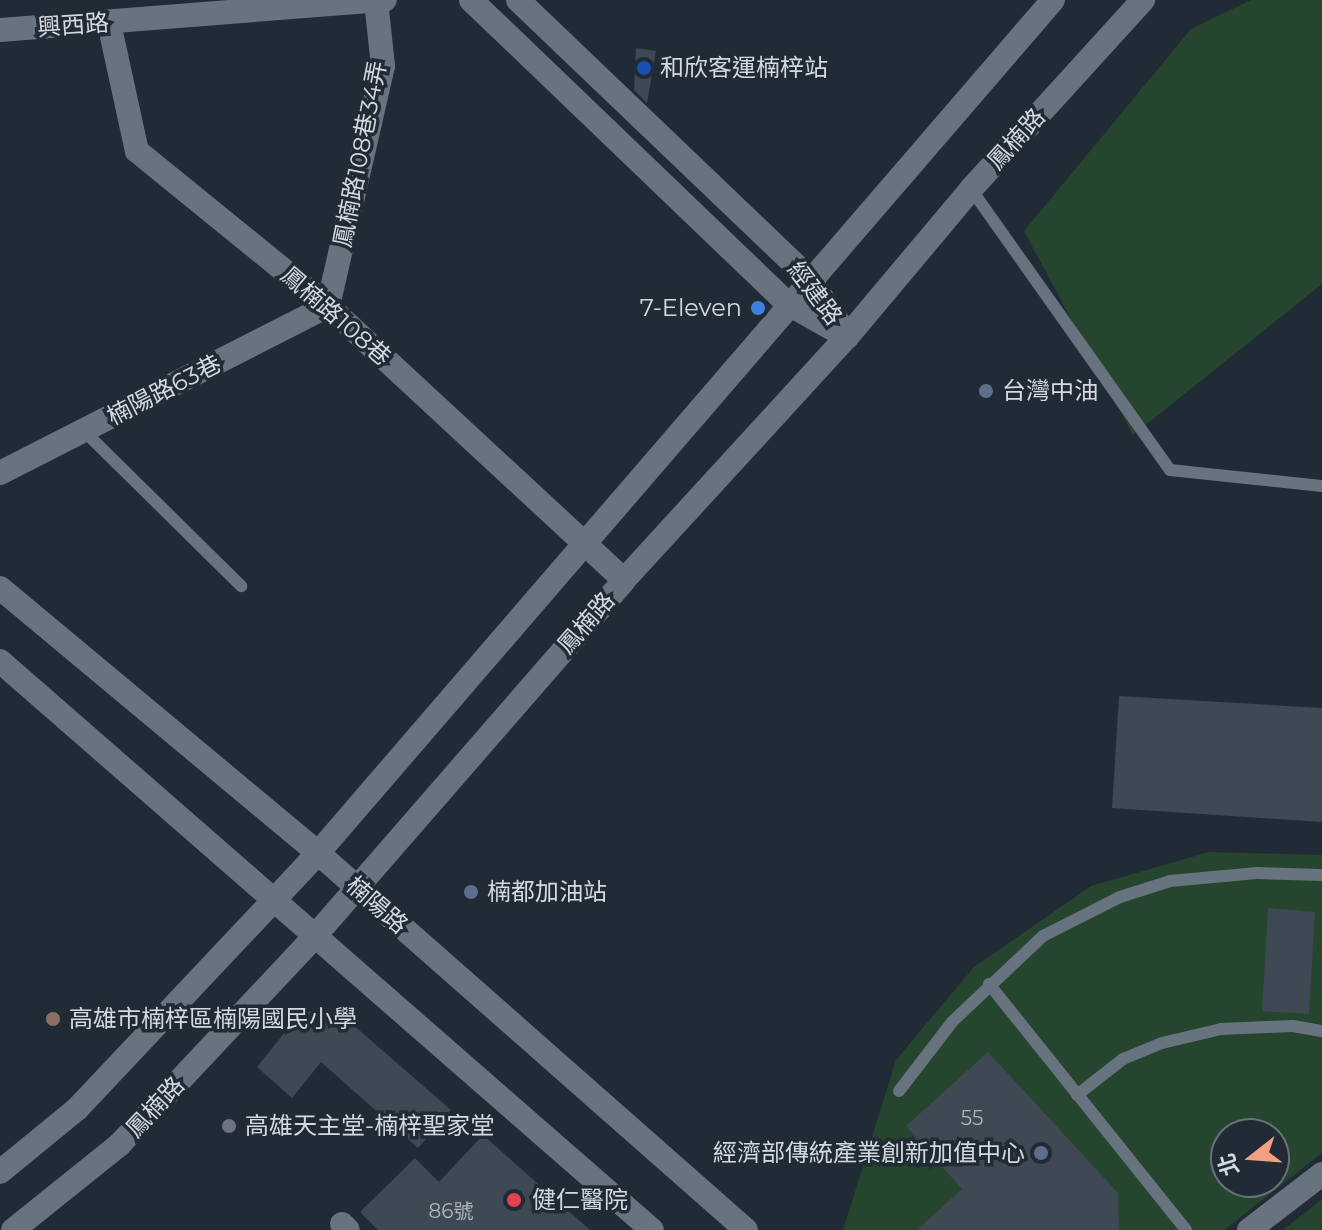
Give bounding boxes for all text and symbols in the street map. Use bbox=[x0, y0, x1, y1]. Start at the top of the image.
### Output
street label: 興西路 bbox=[36, 8, 110, 42]
place label: 和欣客運楠梓站 bbox=[660, 54, 828, 82]
street label: 鳳楠路108巷34弄 bbox=[328, 58, 392, 250]
marker: 和欣客運楠梓站 bbox=[635, 59, 653, 77]
street label: 鳳楠路 bbox=[981, 103, 1051, 175]
street label: 經建路 bbox=[782, 256, 848, 330]
street label: 鳳楠路108巷 bbox=[275, 261, 397, 371]
place label: 7-Eleven bbox=[640, 294, 742, 322]
marker: 7-Eleven bbox=[749, 299, 767, 317]
street label: 楠陽路63巷 bbox=[102, 349, 226, 431]
place label: 台灣中油 bbox=[1002, 377, 1098, 405]
marker: 台灣中油 bbox=[977, 382, 995, 400]
street label: 鳳楠路 bbox=[552, 586, 620, 660]
street label: 楠陽路 bbox=[340, 871, 414, 939]
place label: 楠都加油站 bbox=[487, 878, 607, 906]
marker: 楠都加油站 bbox=[462, 883, 480, 901]
place label: 高雄市楠梓區楠陽國民小學 bbox=[69, 1005, 357, 1033]
marker: 高雄市楠梓區楠陽國民小學 bbox=[44, 1010, 62, 1028]
street label: 鳳楠路 bbox=[120, 1071, 190, 1143]
house number: 55 bbox=[961, 1106, 983, 1130]
place label: 高雄天主堂-楠梓聖家堂 bbox=[245, 1112, 494, 1140]
marker: 高雄天主堂-楠梓聖家堂 bbox=[220, 1117, 238, 1135]
north arrow bbox=[1210, 1118, 1290, 1198]
place label: 經濟部傳統產業創新加值中心 bbox=[713, 1139, 1025, 1167]
marker: 經濟部傳統產業創新加值中心 bbox=[1032, 1144, 1050, 1162]
text: 北 bbox=[1212, 1150, 1245, 1179]
place label: 健仁醫院 bbox=[532, 1186, 628, 1214]
marker: 健仁醫院 bbox=[503, 1189, 525, 1211]
house number: 86號 bbox=[429, 1199, 473, 1223]

